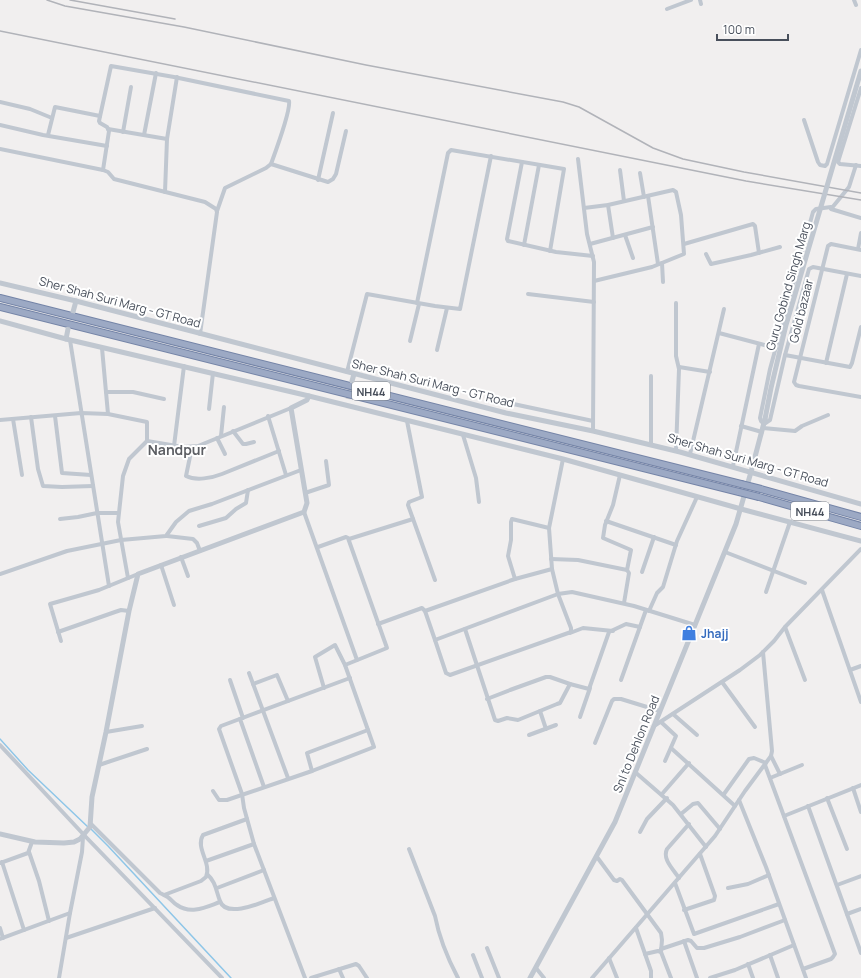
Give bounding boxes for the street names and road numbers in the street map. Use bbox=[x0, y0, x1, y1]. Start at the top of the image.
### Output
street label: Guru Gobind Singh Marg bbox=[761, 220, 815, 352]
street label: Sher Shah Suri Marg - GT Road bbox=[37, 272, 203, 332]
street label: Gold bazaar bbox=[785, 277, 817, 345]
street label: Sher Shah Suri Marg - GT Road bbox=[350, 355, 516, 411]
road number: NH44 bbox=[352, 382, 390, 400]
street label: Sher Shah Suri Marg - GT Road bbox=[666, 429, 830, 491]
road number: NH44 bbox=[791, 502, 829, 520]
street label: Snl to Dehlon Road bbox=[609, 693, 663, 795]

